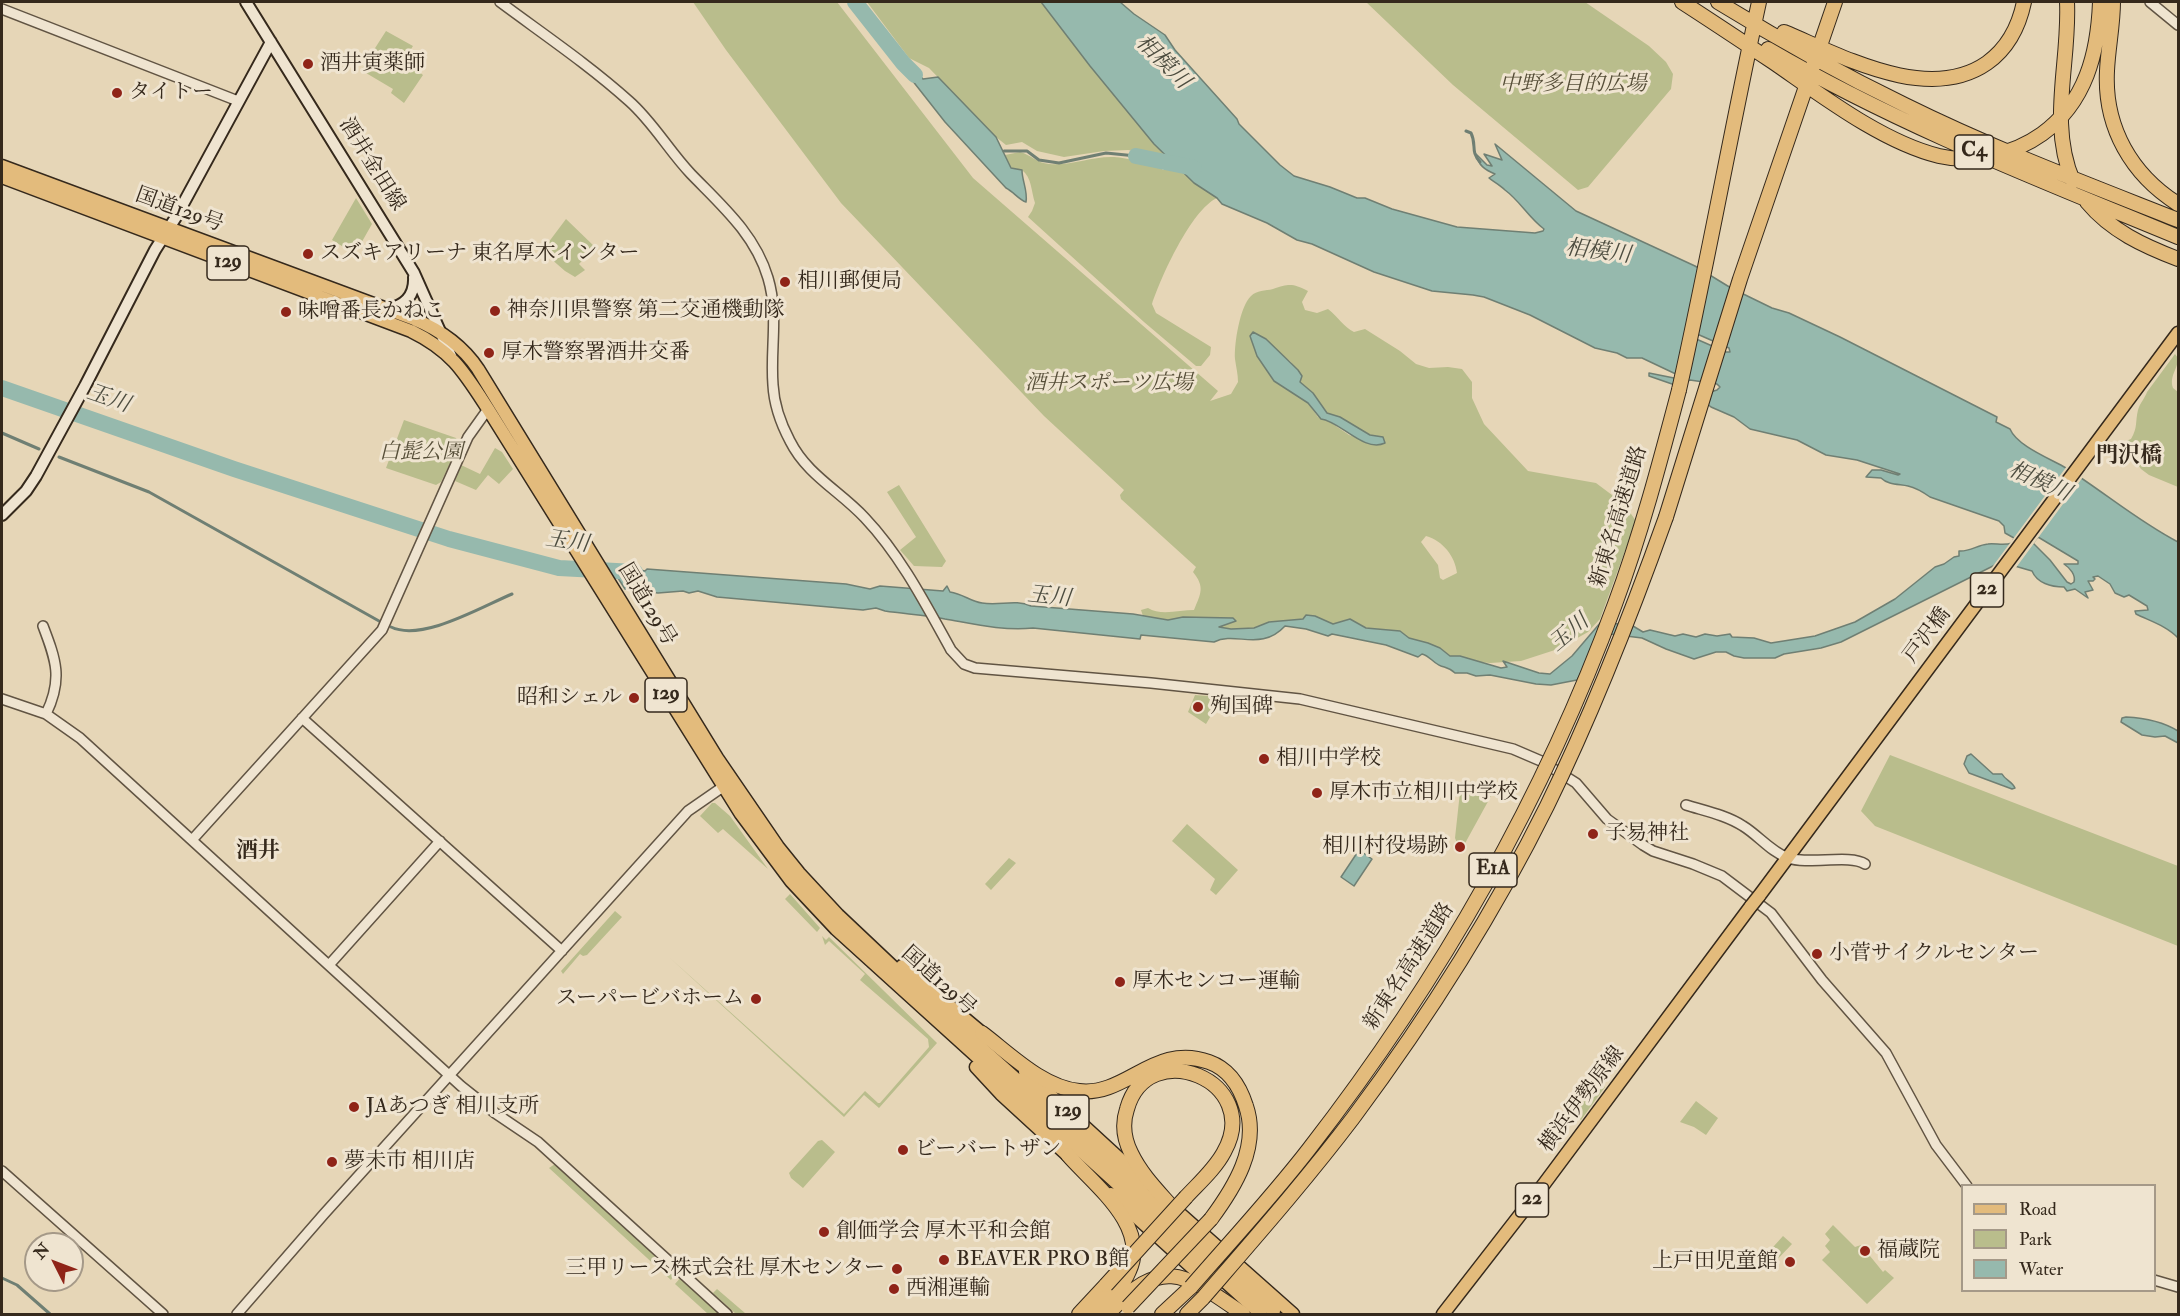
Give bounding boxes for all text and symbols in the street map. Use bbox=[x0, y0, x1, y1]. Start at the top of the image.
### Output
water label: 相模川 bbox=[1129, 30, 1195, 96]
place label: 酒井寅薬師 bbox=[320, 51, 425, 77]
marker: 酒井寅薬師 bbox=[301, 57, 315, 71]
park label: 中野多目的広場 bbox=[1500, 72, 1646, 98]
place label: タイトー bbox=[129, 80, 213, 106]
marker: タイトー bbox=[110, 86, 124, 100]
street label: 酒井金田線 bbox=[332, 114, 410, 216]
road number: C4 bbox=[1954, 135, 1994, 169]
street label: 国道129号 bbox=[132, 183, 226, 239]
water label: 相模川 bbox=[1564, 236, 1632, 270]
place label: スズキアリーナ 東名厚木インター bbox=[320, 241, 639, 267]
road number: 129 bbox=[207, 246, 249, 280]
marker: スズキアリーナ 東名厚木インター bbox=[301, 247, 315, 261]
place label: 相川郵便局 bbox=[797, 269, 902, 295]
marker: 相川郵便局 bbox=[778, 275, 792, 289]
place label: 神奈川県警察 第二交通機動隊 bbox=[507, 298, 784, 324]
place label: 味噌番長かねこ bbox=[298, 299, 445, 325]
marker: 神奈川県警察 第二交通機動隊 bbox=[488, 304, 502, 318]
marker: 味噌番長かねこ bbox=[279, 305, 293, 319]
place label: 厚木警察署酒井交番 bbox=[501, 340, 690, 366]
marker: 厚木警察署酒井交番 bbox=[482, 346, 496, 360]
park label: 酒井スポーツ広場 bbox=[1025, 371, 1193, 397]
water label: 玉川 bbox=[83, 380, 133, 420]
park label: 白髭公園 bbox=[379, 440, 463, 466]
street label: 新東名高速道路 bbox=[1586, 443, 1654, 591]
district label: 門沢橋 bbox=[2096, 444, 2162, 470]
water label: 相模川 bbox=[2003, 458, 2075, 508]
water label: 玉川 bbox=[543, 527, 591, 559]
street label: 国道129号 bbox=[612, 559, 680, 651]
road number: 22 bbox=[1970, 573, 2004, 607]
water label: 玉川 bbox=[1026, 583, 1072, 613]
street label: 戸沢橋 bbox=[1899, 603, 1957, 669]
water label: 玉川 bbox=[1545, 610, 1595, 658]
road number: 129 bbox=[645, 678, 687, 712]
place label: 昭和シェル bbox=[517, 685, 622, 711]
marker: 昭和シェル bbox=[627, 691, 641, 705]
place label: 殉国碑 bbox=[1210, 694, 1273, 720]
marker: 殉国碑 bbox=[1191, 700, 1205, 714]
place label: 相川中学校 bbox=[1276, 746, 1381, 772]
marker: 相川中学校 bbox=[1257, 752, 1271, 766]
place label: 厚木市立相川中学校 bbox=[1329, 780, 1518, 806]
marker: 厚木市立相川中学校 bbox=[1310, 786, 1324, 800]
place label: 子易神社 bbox=[1605, 821, 1689, 847]
marker: 子易神社 bbox=[1586, 827, 1600, 841]
place label: 相川村役場跡 bbox=[1322, 834, 1448, 860]
district label: 酒井 bbox=[236, 839, 280, 865]
marker: 相川村役場跡 bbox=[1453, 840, 1467, 854]
road number: E1A bbox=[1469, 853, 1517, 887]
street label: 新東名高速道路 bbox=[1359, 898, 1461, 1036]
place label: 小菅サイクルセンター bbox=[1829, 941, 2039, 967]
street label: 国道129号 bbox=[895, 942, 981, 1022]
marker: 小菅サイクルセンター bbox=[1810, 947, 1824, 961]
place label: 厚木センコー運輸 bbox=[1132, 969, 1300, 995]
marker: 厚木センコー運輸 bbox=[1113, 975, 1127, 989]
place label: スーパービバホーム bbox=[556, 986, 744, 1012]
marker: スーパービバホーム bbox=[749, 992, 763, 1006]
street label: 横浜伊勢原線 bbox=[1535, 1042, 1631, 1158]
place label: JAあつぎ 相川支所 bbox=[366, 1094, 539, 1120]
road number: 129 bbox=[1047, 1095, 1089, 1129]
marker: JAあつぎ 相川支所 bbox=[347, 1100, 361, 1114]
place label: ビーバートザン bbox=[915, 1137, 1061, 1163]
marker: ビーバートザン bbox=[896, 1143, 910, 1157]
place label: 夢未市 相川店 bbox=[344, 1149, 474, 1175]
marker: 夢未市 相川店 bbox=[325, 1155, 339, 1169]
road number: 22 bbox=[1516, 1183, 1549, 1217]
legend bbox=[1961, 1184, 2156, 1292]
text: Road bbox=[2019, 1198, 2057, 1221]
place label: 創価学会 厚木平和会館 bbox=[836, 1219, 1050, 1245]
marker: 創価学会 厚木平和会館 bbox=[817, 1225, 831, 1239]
text: Park bbox=[2019, 1228, 2052, 1251]
north arrow bbox=[24, 1232, 84, 1292]
place label: 福蔵院 bbox=[1877, 1238, 1940, 1264]
text: N bbox=[30, 1239, 54, 1263]
marker: 福蔵院 bbox=[1858, 1244, 1872, 1258]
place label: BEAVER PRO B館 bbox=[956, 1247, 1129, 1273]
place label: 上戸田児童館 bbox=[1652, 1249, 1778, 1275]
marker: BEAVER PRO B館 bbox=[937, 1253, 951, 1267]
marker: 上戸田児童館 bbox=[1783, 1255, 1797, 1269]
place label: 三甲リース株式会社 厚木センター bbox=[566, 1256, 885, 1282]
text: Water bbox=[2019, 1258, 2063, 1281]
marker: 三甲リース株式会社 厚木センター bbox=[890, 1262, 904, 1276]
place label: 西湘運輸 bbox=[906, 1276, 990, 1302]
marker: 西湘運輸 bbox=[887, 1282, 901, 1296]

